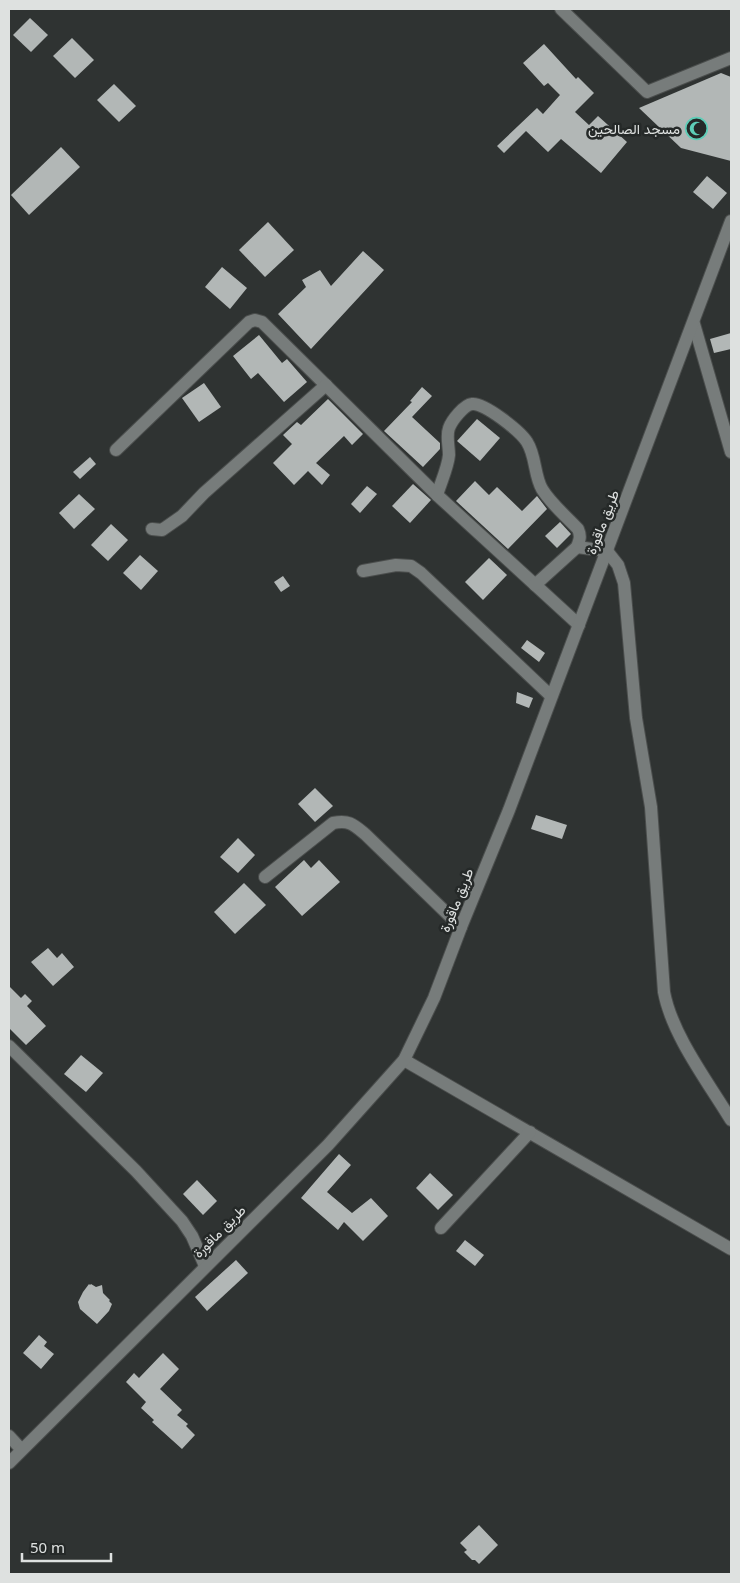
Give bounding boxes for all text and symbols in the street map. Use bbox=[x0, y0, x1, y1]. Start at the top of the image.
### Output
mosque icon: مسجد الصالحين bbox=[684, 116, 708, 140]
place label: مسجد الصالحين bbox=[588, 119, 680, 138]
street label: طريق ماقورة bbox=[581, 487, 623, 557]
street label: طريق ماقورة bbox=[435, 865, 477, 935]
street label: طريق ماقورة bbox=[188, 1200, 250, 1262]
scale bar bbox=[22, 1530, 111, 1562]
text: 50 m bbox=[30, 1537, 65, 1557]

